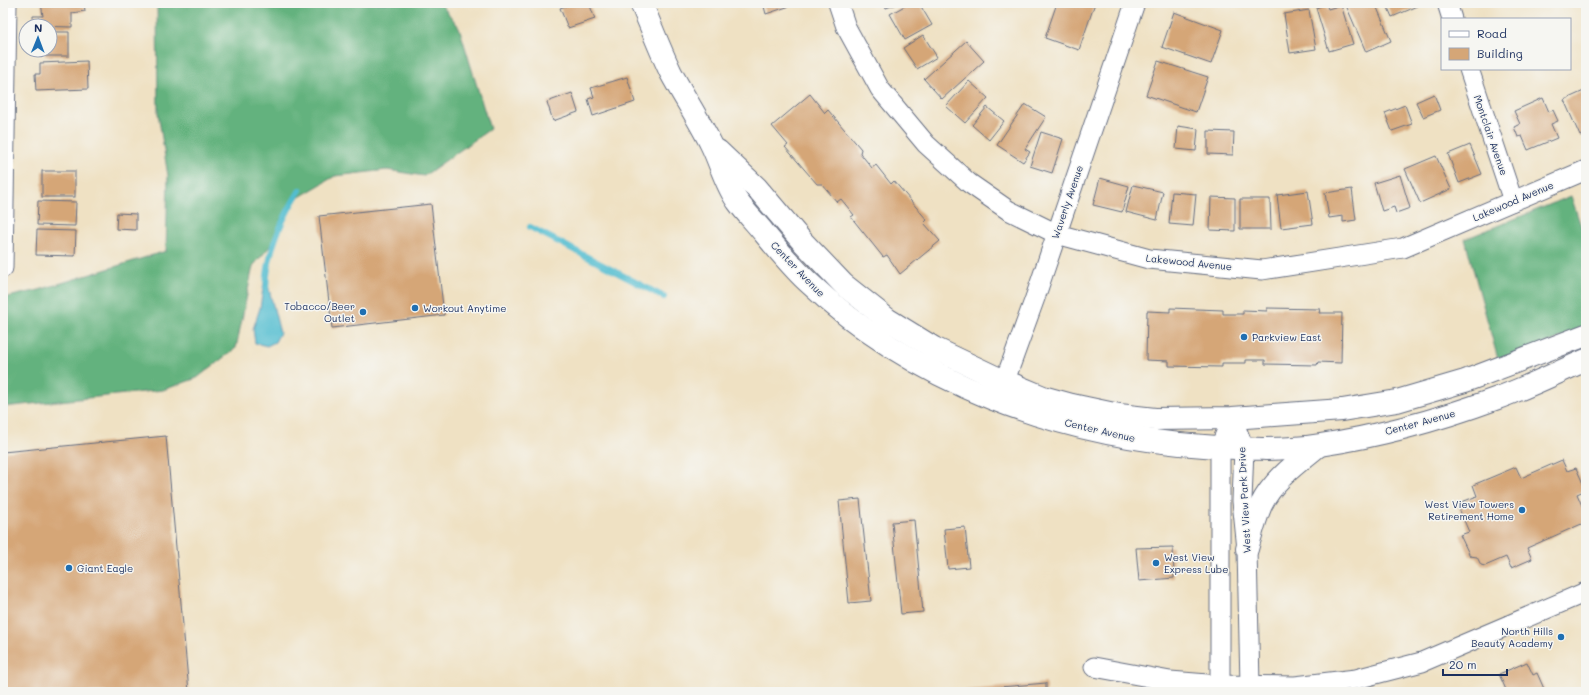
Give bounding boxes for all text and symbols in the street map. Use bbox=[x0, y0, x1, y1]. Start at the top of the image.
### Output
north arrow bbox=[18, 18, 58, 58]
legend bbox=[1441, 18, 1571, 70]
text: N bbox=[34, 20, 42, 35]
text: Road bbox=[1477, 25, 1507, 41]
text: Building bbox=[1477, 45, 1523, 61]
street label: Montclair Avenue bbox=[1471, 93, 1511, 177]
street label: Waverly Avenue bbox=[1048, 163, 1086, 241]
street label: Lakewood Avenue bbox=[1470, 178, 1556, 224]
street label: Center Avenue bbox=[768, 238, 828, 300]
street label: Lakewood Avenue bbox=[1145, 251, 1233, 273]
place label: Tobacco/Beer Outlet bbox=[284, 299, 355, 325]
place label: Workout Anytime bbox=[423, 301, 506, 315]
marker: Workout Anytime bbox=[410, 303, 420, 313]
marker: Tobacco/Beer Outlet bbox=[358, 307, 368, 317]
place label: Parkview East bbox=[1252, 330, 1321, 344]
marker: Parkview East bbox=[1239, 332, 1249, 342]
street label: Center Avenue bbox=[1383, 406, 1457, 438]
street label: Center Avenue bbox=[1063, 415, 1137, 445]
street label: West View Park Drive bbox=[1234, 447, 1254, 553]
place label: West View Towers Retirement Home bbox=[1425, 497, 1514, 523]
marker: West View Towers Retirement Home bbox=[1517, 505, 1527, 515]
place label: West View Express Lube bbox=[1164, 550, 1228, 576]
marker: West View Express Lube bbox=[1151, 558, 1161, 568]
place label: Giant Eagle bbox=[77, 561, 133, 575]
marker: Giant Eagle bbox=[64, 563, 74, 573]
place label: North Hills Beauty Academy bbox=[1471, 624, 1553, 650]
marker: North Hills Beauty Academy bbox=[1556, 632, 1566, 642]
scale bar bbox=[1443, 651, 1507, 677]
text: 20 m bbox=[1449, 656, 1477, 672]

